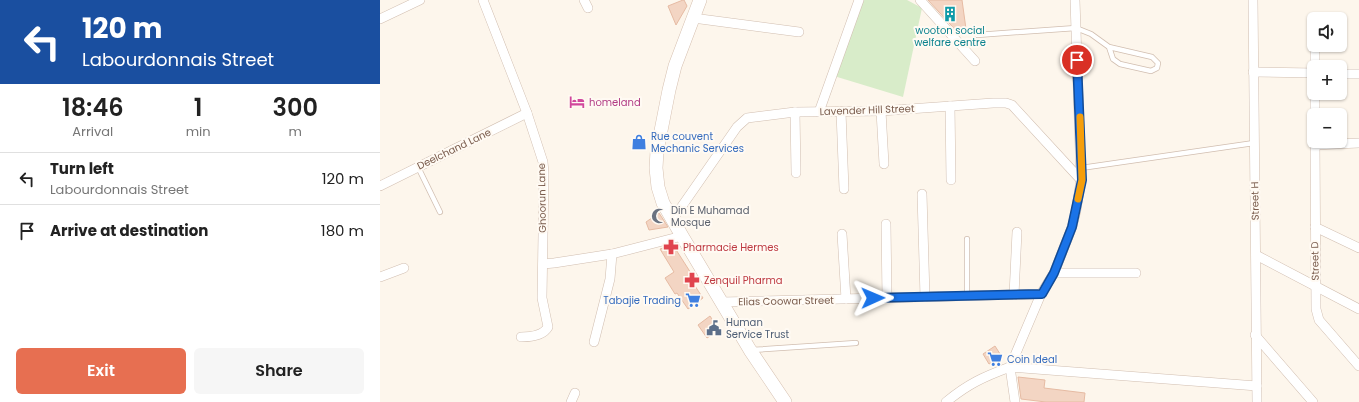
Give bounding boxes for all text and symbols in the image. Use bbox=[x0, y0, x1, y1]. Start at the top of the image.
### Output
building icon: wooton social welfare centre bbox=[941, 5, 959, 23]
text: 120 m bbox=[82, 9, 162, 48]
map controls bbox=[1307, 12, 1347, 148]
button: sound bbox=[1307, 12, 1347, 52]
icon: left bbox=[16, 16, 68, 68]
place label: wooton social welfare centre bbox=[914, 23, 986, 50]
pin bbox=[1060, 43, 1094, 77]
text: Labourdonnais Street bbox=[82, 47, 274, 72]
icon: arrive bbox=[1066, 49, 1088, 71]
button: + bbox=[1307, 60, 1347, 100]
text: 18:46 bbox=[62, 91, 124, 124]
text: 1 bbox=[194, 91, 202, 124]
text: 300 bbox=[273, 91, 318, 124]
hotel icon: homeland bbox=[568, 93, 586, 111]
place label: homeland bbox=[589, 95, 641, 110]
street label: Lavender Hill Street bbox=[819, 101, 915, 119]
button: − bbox=[1307, 108, 1347, 148]
text: Arrival bbox=[72, 122, 113, 141]
text: min bbox=[186, 122, 211, 141]
text: m bbox=[289, 122, 302, 141]
street label: Deelchand Lane bbox=[414, 125, 494, 173]
place label: Rue couvent Mechanic Services bbox=[651, 129, 744, 156]
shop icon: Rue couvent Mechanic Services bbox=[630, 133, 648, 151]
text: Turn left bbox=[50, 158, 114, 179]
street label: Ghoorun Lane bbox=[534, 163, 550, 233]
icon: left bbox=[16, 168, 38, 190]
text: 120 m bbox=[322, 168, 364, 189]
text: Labourdonnais Street bbox=[50, 180, 189, 199]
street label: Street H bbox=[1247, 181, 1263, 221]
place label: Din E Muhamad Mosque bbox=[671, 203, 749, 230]
mosque icon: Din E Muhamad Mosque bbox=[650, 207, 668, 225]
icon: arrive bbox=[16, 220, 38, 242]
text: Arrive at destination bbox=[50, 220, 208, 241]
text: 180 m bbox=[321, 220, 364, 241]
pharmacy icon: Pharmacie Hermes bbox=[662, 238, 680, 256]
place label: Pharmacie Hermes bbox=[683, 240, 779, 255]
street label: Street D bbox=[1307, 241, 1323, 281]
pharmacy icon: Zenquil Pharma bbox=[683, 271, 701, 289]
place label: Zenquil Pharma bbox=[704, 273, 783, 288]
position arrow bbox=[852, 277, 894, 319]
supermarket icon: Tabajie Trading bbox=[684, 291, 702, 309]
place label: Tabajie Trading bbox=[603, 293, 681, 308]
street label: Elias Coowar Street bbox=[738, 293, 834, 309]
place label: Human Service Trust bbox=[726, 315, 790, 342]
public building icon: Human Service Trust bbox=[705, 319, 723, 337]
button: Exit bbox=[16, 348, 186, 394]
button: Share bbox=[194, 348, 364, 394]
supermarket icon: Coin Ideal bbox=[986, 350, 1004, 368]
place label: Coin Ideal bbox=[1007, 352, 1057, 367]

